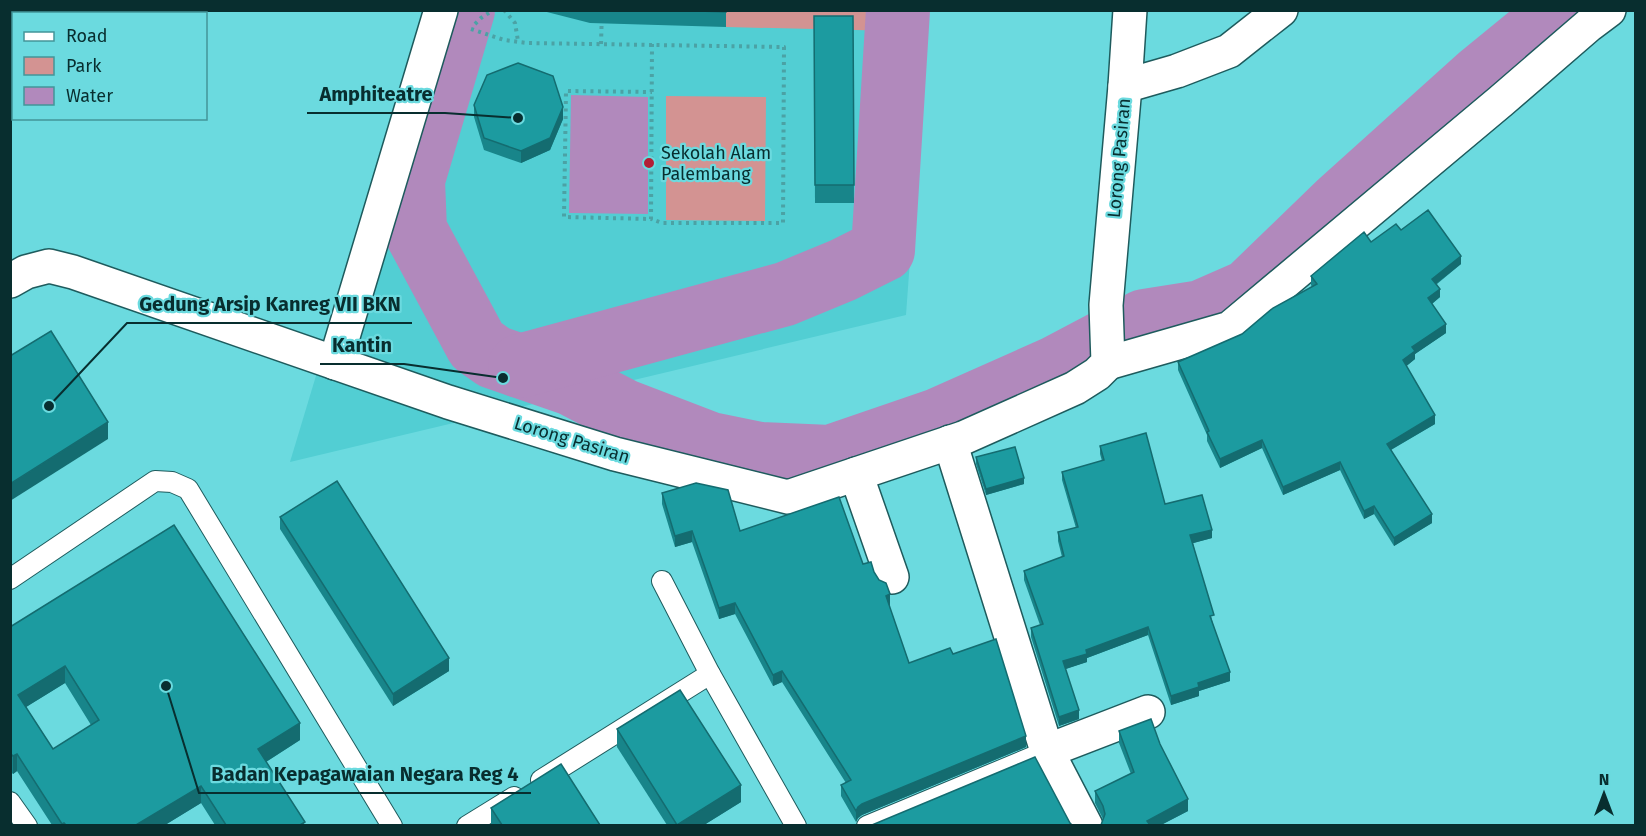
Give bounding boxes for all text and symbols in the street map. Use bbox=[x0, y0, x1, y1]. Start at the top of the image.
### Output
legend bbox=[12, 12, 207, 120]
text: Road bbox=[66, 25, 108, 47]
text: Park bbox=[66, 55, 102, 77]
callout: Amphiteatre bbox=[307, 75, 445, 113]
text: Amphiteatre bbox=[318, 82, 433, 106]
text: Water bbox=[66, 85, 113, 107]
street label: Lorong Pasiran bbox=[1103, 97, 1135, 219]
place label: Sekolah Alam Palembang bbox=[661, 142, 771, 185]
marker: Sekolah Alam Palembang bbox=[642, 156, 656, 170]
callout: Gedung Arsip Kanreg VII BKN bbox=[127, 285, 412, 323]
text: Gedung Arsip Kanreg VII BKN bbox=[139, 292, 401, 316]
callout: Kantin bbox=[320, 326, 404, 364]
text: Kantin bbox=[332, 333, 392, 357]
street label: Lorong Pasiran bbox=[511, 412, 633, 468]
callout: Badan Kepagawaian Negara Reg 4 bbox=[199, 755, 531, 793]
text: Badan Kepagawaian Negara Reg 4 bbox=[211, 762, 519, 786]
north arrow bbox=[1574, 764, 1634, 824]
text: N bbox=[1599, 770, 1609, 789]

